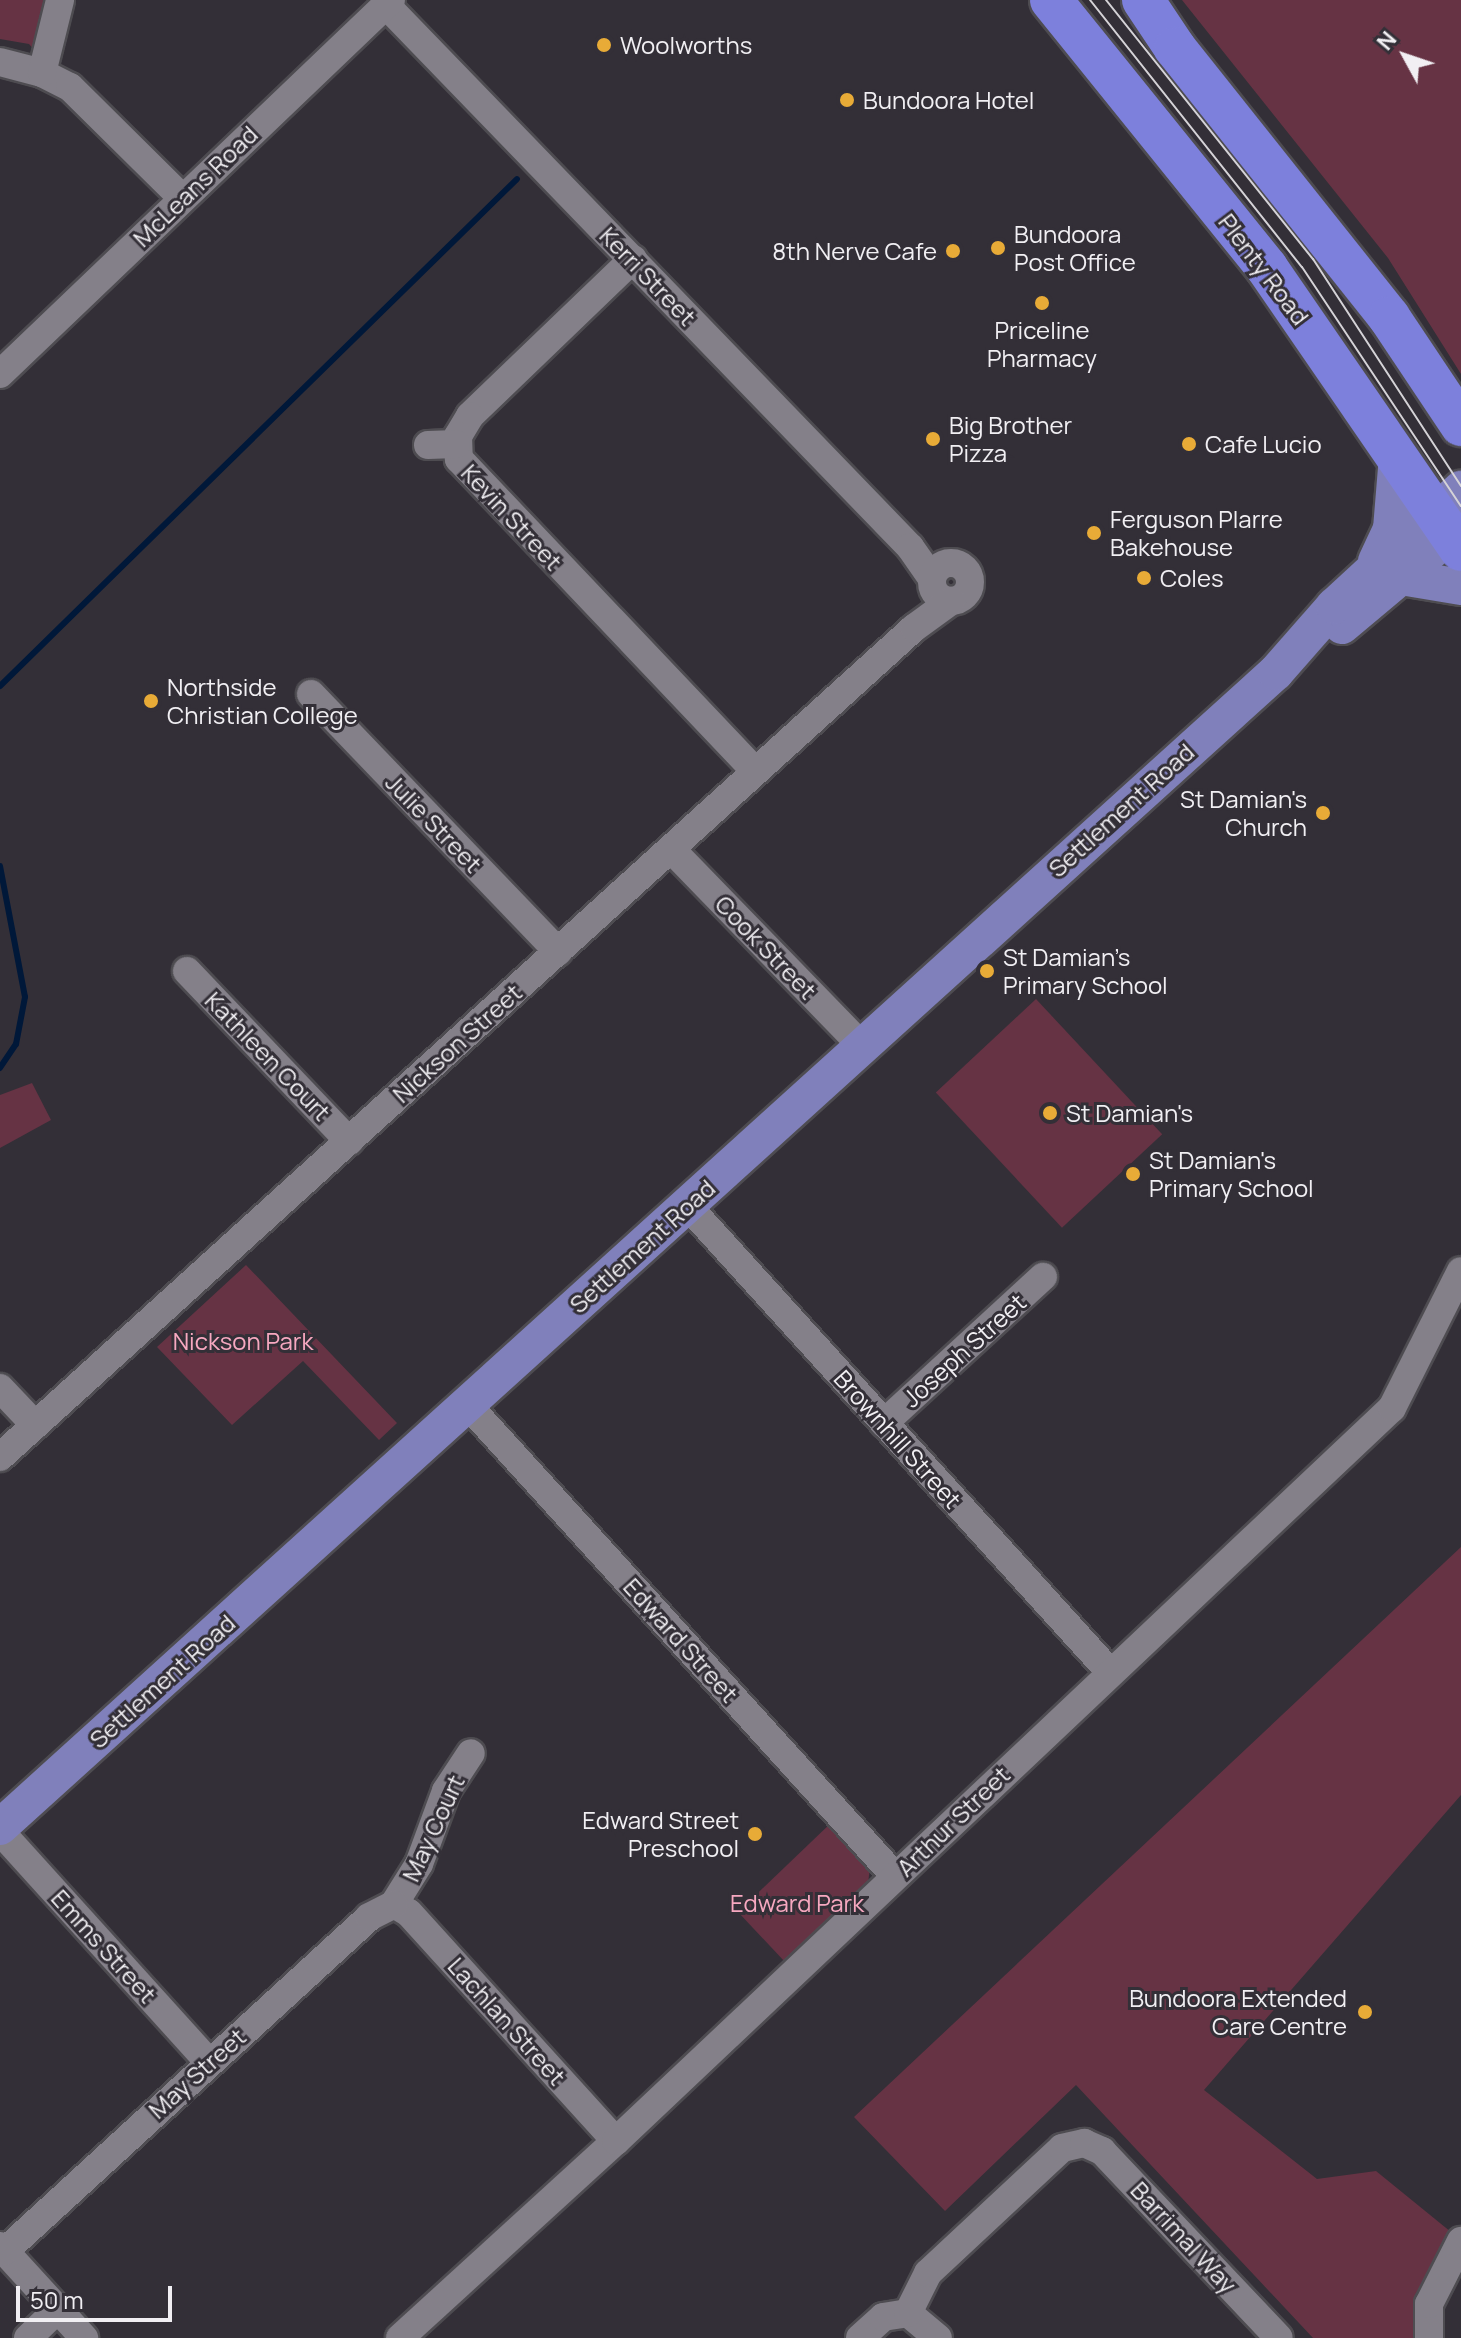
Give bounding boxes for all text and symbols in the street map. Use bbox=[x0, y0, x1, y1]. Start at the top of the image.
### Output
north arrow bbox=[1365, 16, 1445, 96]
text: N bbox=[1370, 25, 1403, 56]
place label: Woolworths bbox=[620, 31, 752, 59]
marker: Woolworths bbox=[595, 36, 613, 54]
place label: Bundoora Hotel bbox=[863, 86, 1034, 114]
marker: Bundoora Hotel bbox=[838, 91, 856, 109]
street label: McLeans Road bbox=[127, 120, 263, 252]
street label: Plenty Road bbox=[1213, 208, 1315, 330]
place label: Bundoora Post Office bbox=[1014, 220, 1136, 276]
street label: Kerri Street bbox=[594, 221, 702, 331]
place label: 8th Nerve Cafe bbox=[772, 237, 937, 265]
marker: Bundoora Post Office bbox=[989, 239, 1007, 257]
marker: 8th Nerve Cafe bbox=[944, 242, 962, 260]
marker: Priceline Pharmacy bbox=[1033, 294, 1051, 312]
place label: Priceline Pharmacy bbox=[987, 316, 1097, 372]
place label: Big Brother Pizza bbox=[949, 411, 1072, 467]
marker: Big Brother Pizza bbox=[924, 430, 942, 448]
place label: Cafe Lucio bbox=[1205, 430, 1322, 458]
marker: Cafe Lucio bbox=[1180, 435, 1198, 453]
street label: Kevin Street bbox=[456, 458, 568, 576]
place label: Ferguson Plarre Bakehouse bbox=[1110, 505, 1283, 561]
marker: Ferguson Plarre Bakehouse bbox=[1085, 524, 1103, 542]
place label: Coles bbox=[1160, 564, 1224, 592]
marker: Coles bbox=[1135, 569, 1153, 587]
place label: Northside Christian College bbox=[167, 673, 358, 729]
marker: Northside Christian College bbox=[142, 692, 160, 710]
street label: Settlement Road bbox=[1042, 737, 1200, 883]
street label: Julie Street bbox=[380, 768, 488, 878]
place label: St Damian's Church bbox=[1180, 785, 1307, 841]
marker: St Damian's Church bbox=[1314, 804, 1332, 822]
street label: Cook Street bbox=[710, 889, 822, 1005]
place label: St Damian’s Primary School bbox=[1003, 943, 1168, 999]
marker: St Damian’s Primary School bbox=[978, 962, 996, 980]
street label: Nickson Street bbox=[387, 978, 527, 1108]
street label: Kathleen Court bbox=[199, 986, 337, 1126]
place label: St Damian's bbox=[1066, 1099, 1193, 1127]
marker: St Damian's bbox=[1041, 1104, 1059, 1122]
place label: St Damian's Primary School bbox=[1149, 1146, 1314, 1202]
marker: St Damian's Primary School bbox=[1124, 1165, 1142, 1183]
street label: Settlement Road bbox=[563, 1173, 721, 1319]
street label: Joseph Street bbox=[897, 1287, 1031, 1413]
park label: Nickson Park bbox=[173, 1327, 313, 1355]
street label: Brownhill Street bbox=[828, 1364, 968, 1514]
street label: Edward Street bbox=[618, 1572, 744, 1708]
street label: Settlement Road bbox=[83, 1608, 241, 1754]
street label: Arthur Street bbox=[891, 1760, 1015, 1882]
street label: May Court bbox=[396, 1770, 470, 1886]
place label: Edward Street Preschool bbox=[582, 1806, 739, 1862]
marker: Edward Street Preschool bbox=[746, 1825, 764, 1843]
street label: Emms Street bbox=[46, 1884, 162, 2008]
park label: Edward Park bbox=[730, 1889, 864, 1917]
street label: Lachlan Street bbox=[442, 1951, 572, 2091]
place label: Bundoora Extended Care Centre bbox=[1129, 1984, 1347, 2040]
marker: Bundoora Extended Care Centre bbox=[1354, 2001, 1376, 2023]
street label: May Street bbox=[143, 2022, 251, 2124]
street label: Barrimal Way bbox=[1125, 2175, 1243, 2299]
scale bar bbox=[20, 2270, 176, 2320]
text: 50 m bbox=[30, 2283, 84, 2316]

